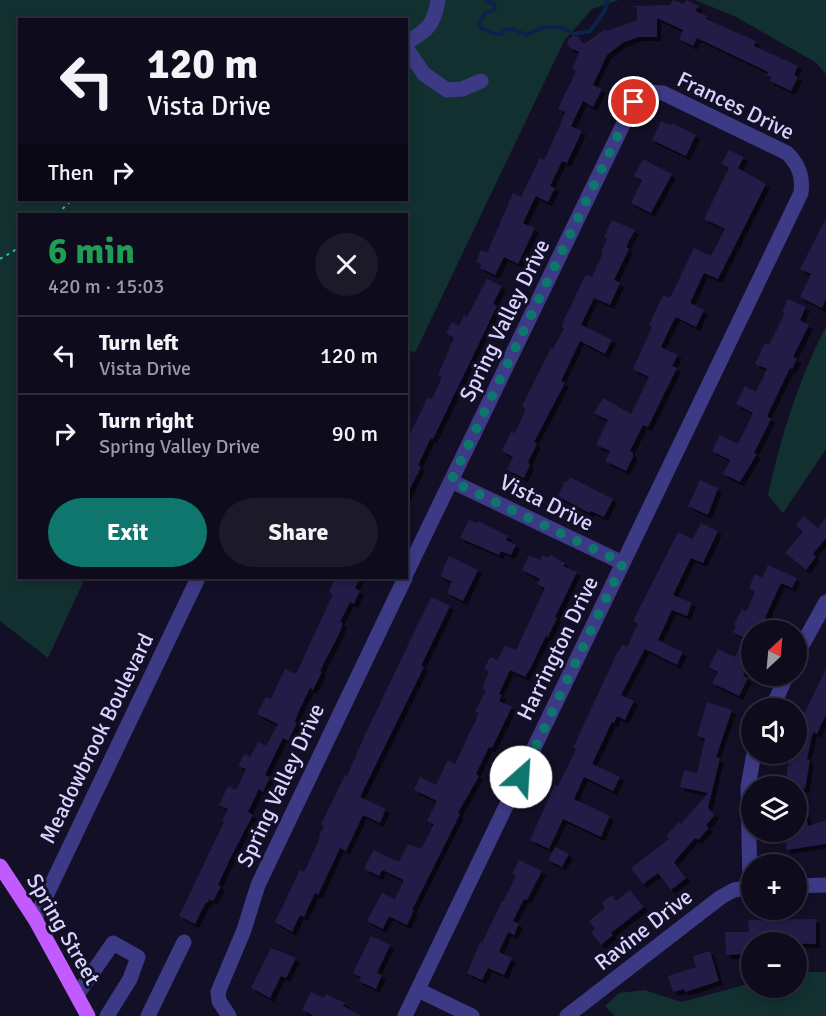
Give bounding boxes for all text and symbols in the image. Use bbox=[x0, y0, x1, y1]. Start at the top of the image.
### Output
text: 120 m bbox=[147, 39, 258, 90]
icon: left bbox=[48, 42, 126, 120]
street label: Frances Drive bbox=[673, 65, 799, 145]
pin bbox=[608, 76, 659, 127]
icon: arrive bbox=[617, 85, 650, 118]
text: Vista Drive bbox=[147, 90, 271, 123]
icon: right bbox=[106, 156, 139, 189]
text: Then bbox=[48, 159, 94, 186]
text: 6 min bbox=[48, 229, 135, 274]
button: close bbox=[315, 233, 378, 296]
street label: Spring Valley Drive bbox=[453, 235, 555, 406]
text: 420 m · 15:03 bbox=[48, 274, 164, 299]
text: Turn left bbox=[99, 329, 179, 356]
icon: left bbox=[48, 339, 81, 372]
text: 120 m bbox=[320, 342, 378, 369]
text: Vista Drive bbox=[99, 356, 191, 381]
text: Turn right bbox=[99, 407, 194, 434]
icon: right bbox=[48, 417, 81, 450]
text: 90 m bbox=[332, 420, 378, 447]
text: Spring Valley Drive bbox=[99, 434, 260, 459]
street label: Vista Drive bbox=[495, 468, 598, 537]
button: Exit bbox=[48, 498, 207, 567]
button: Share bbox=[219, 498, 378, 567]
street label: Harrington Drive bbox=[511, 572, 604, 725]
north arrow bbox=[741, 620, 807, 686]
map controls bbox=[741, 620, 807, 998]
street label: Meadowbrook Boulevard bbox=[34, 628, 159, 848]
button: sound bbox=[741, 698, 807, 764]
street label: Spring Valley Drive bbox=[231, 699, 330, 871]
position arrow bbox=[489, 745, 553, 809]
button: layers bbox=[741, 776, 807, 842]
button: + bbox=[741, 854, 807, 920]
street label: Spring Street bbox=[21, 869, 106, 990]
street label: Ravine Drive bbox=[589, 883, 698, 976]
button: − bbox=[741, 932, 807, 998]

